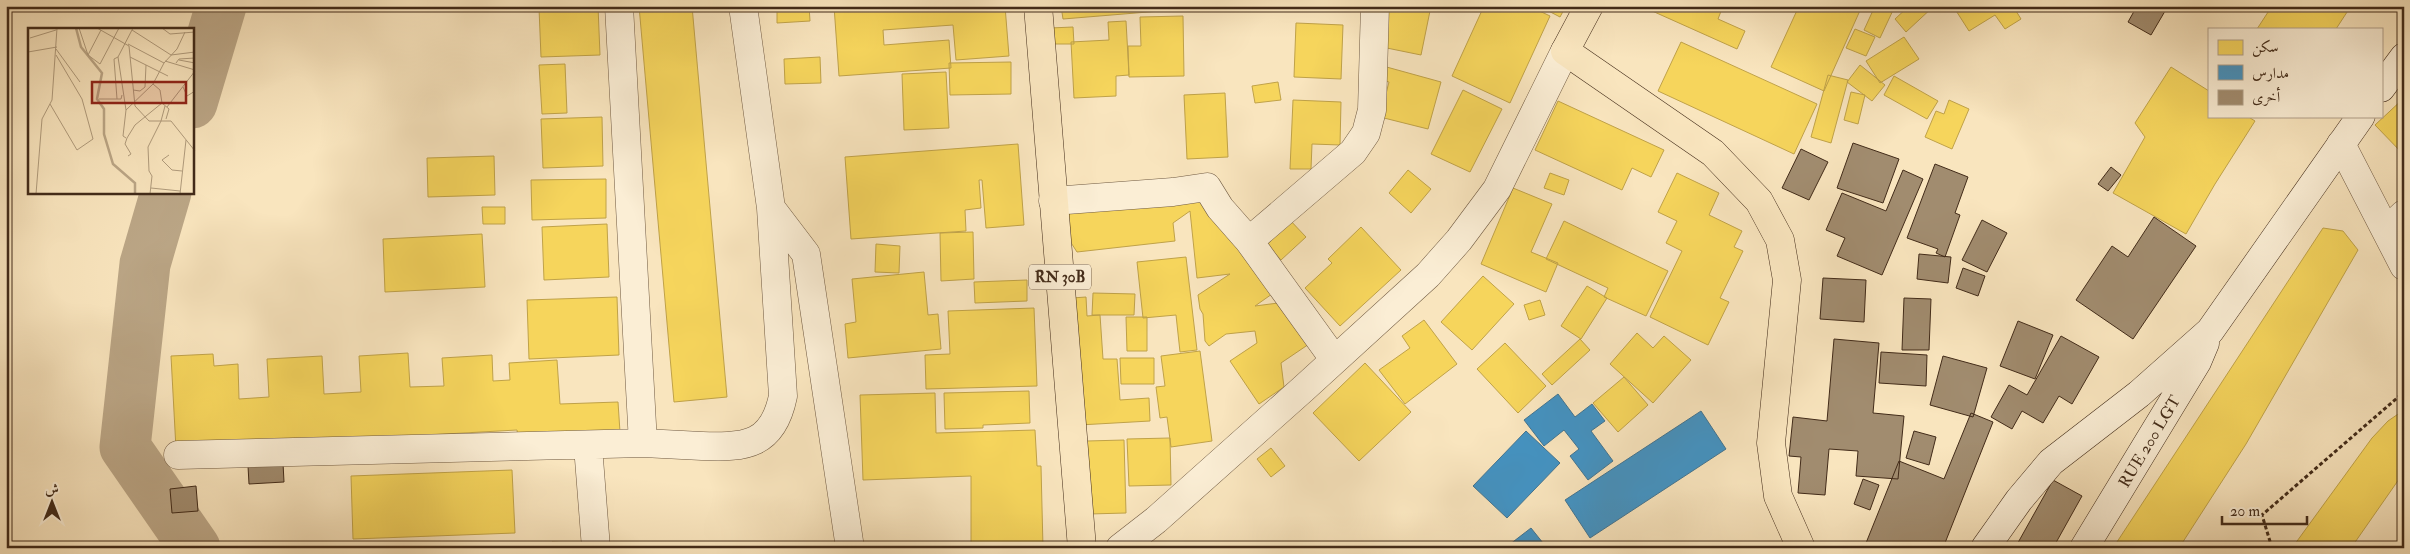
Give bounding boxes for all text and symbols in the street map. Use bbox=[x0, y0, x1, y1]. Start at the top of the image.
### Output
inset map bbox=[28, 28, 194, 194]
legend bbox=[2208, 28, 2382, 118]
text: سكن bbox=[2252, 38, 2279, 57]
text: مدارس bbox=[2252, 64, 2289, 83]
text: أخرى bbox=[2252, 86, 2281, 107]
road number: RN 30B bbox=[1029, 264, 1091, 290]
street label: RUE 200 LGT bbox=[2114, 392, 2185, 491]
north arrow bbox=[28, 476, 78, 526]
text: ش bbox=[45, 481, 59, 498]
scale bar bbox=[2222, 494, 2308, 526]
text: 20 m bbox=[2230, 502, 2260, 521]

